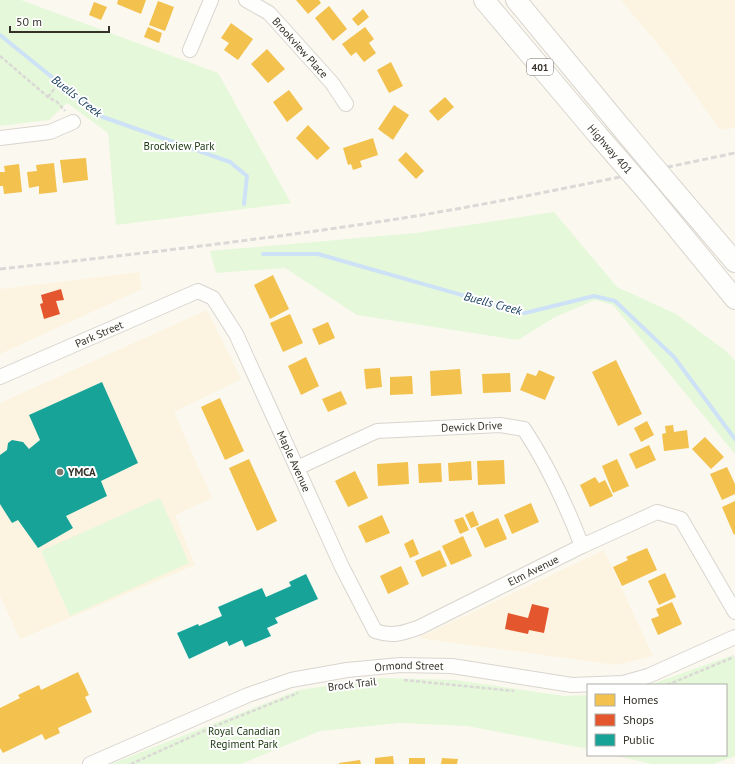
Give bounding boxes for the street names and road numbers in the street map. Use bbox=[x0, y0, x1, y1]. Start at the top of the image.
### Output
street label: Brookview Place bbox=[269, 14, 331, 81]
road number: 401 bbox=[527, 59, 553, 75]
street label: Highway 401 bbox=[585, 121, 635, 177]
street label: Park Street bbox=[73, 317, 125, 351]
street label: Dewick Drive bbox=[441, 418, 503, 435]
street label: Maple Avenue bbox=[274, 428, 314, 495]
street label: Elm Avenue bbox=[505, 552, 561, 589]
street label: Ormond Street bbox=[374, 658, 444, 674]
street label: Brock Trail bbox=[327, 674, 378, 694]

